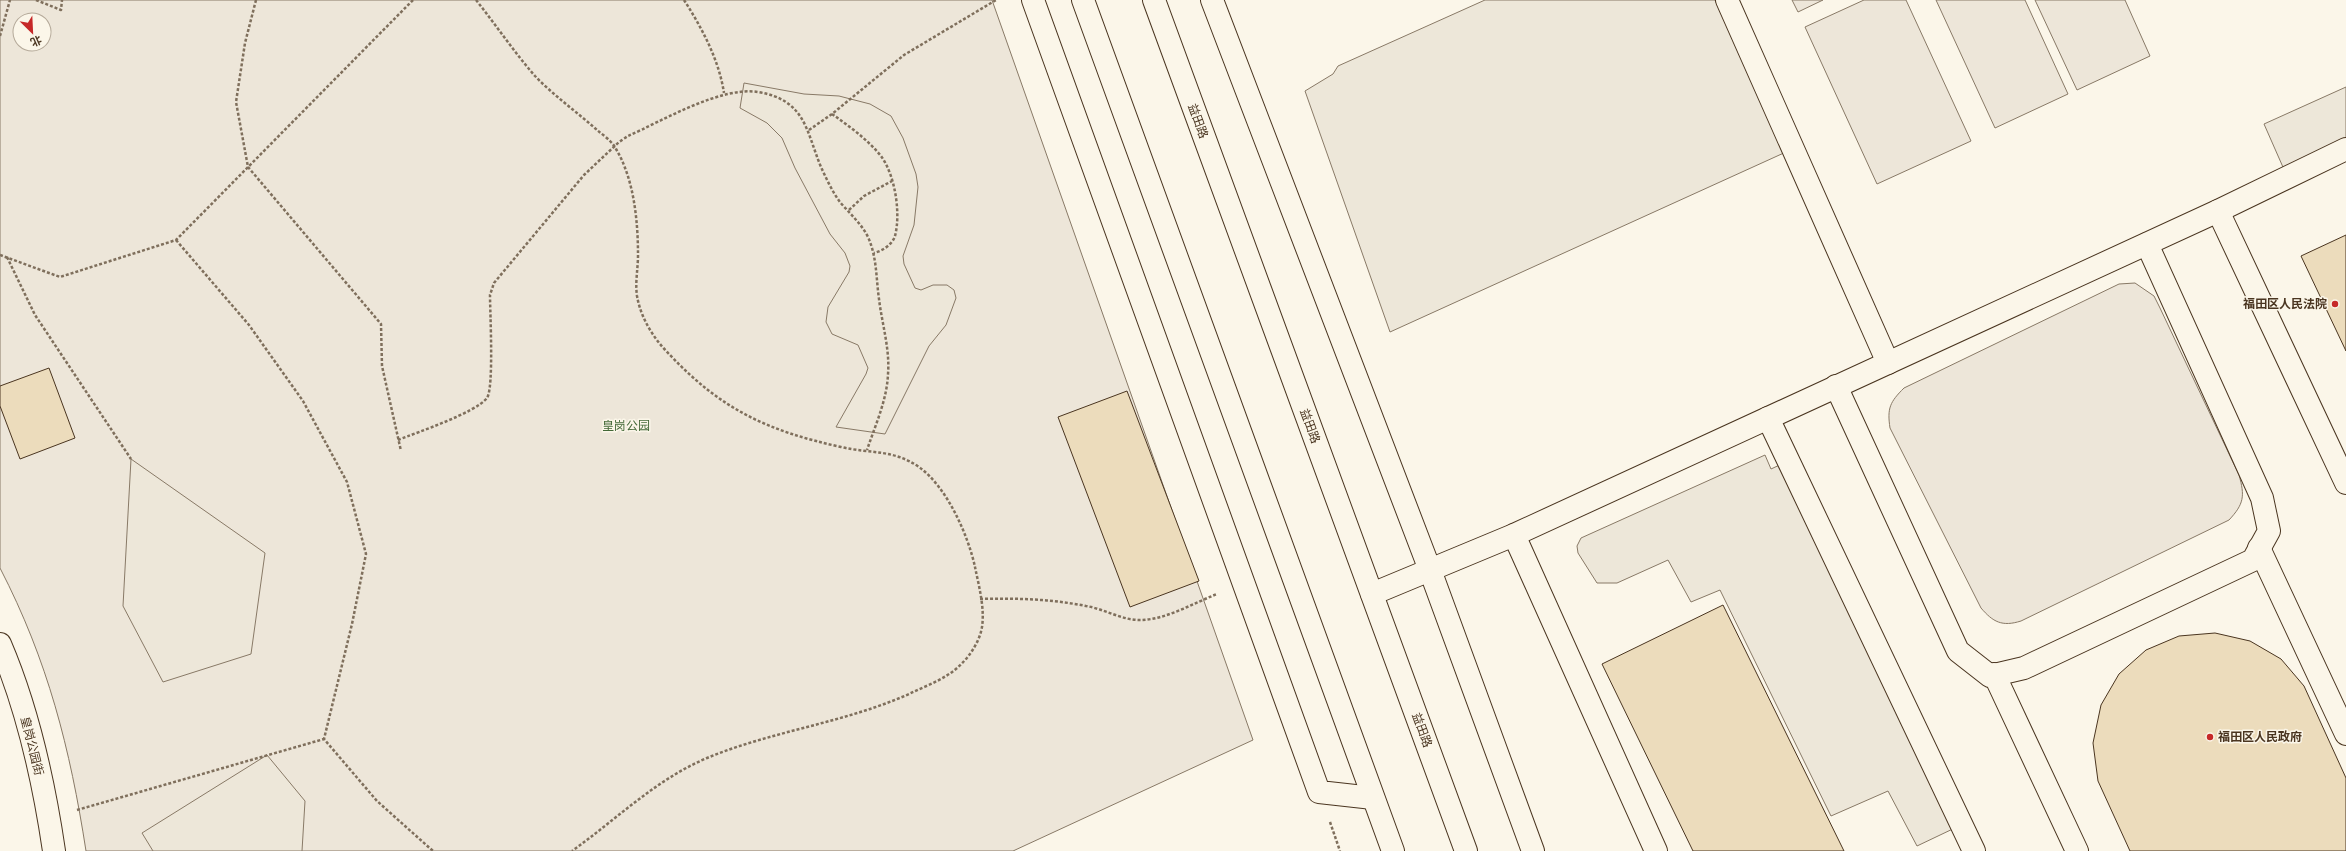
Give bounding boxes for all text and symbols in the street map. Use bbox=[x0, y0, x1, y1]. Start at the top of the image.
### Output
north arrow bbox=[12, 12, 52, 52]
text: 北 bbox=[28, 33, 44, 50]
street label: 益田路 bbox=[1184, 101, 1212, 141]
place label: 福田区人民法院 bbox=[2243, 296, 2327, 312]
marker: 福田区人民法院 bbox=[2330, 299, 2340, 309]
street label: 益田路 bbox=[1296, 406, 1324, 446]
park label: 皇岗公园 bbox=[602, 418, 650, 434]
street label: 益田路 bbox=[1408, 710, 1436, 750]
street label: 皇岗公园街 bbox=[17, 715, 47, 777]
place label: 福田区人民政府 bbox=[2218, 729, 2302, 745]
marker: 福田区人民政府 bbox=[2205, 732, 2215, 742]

